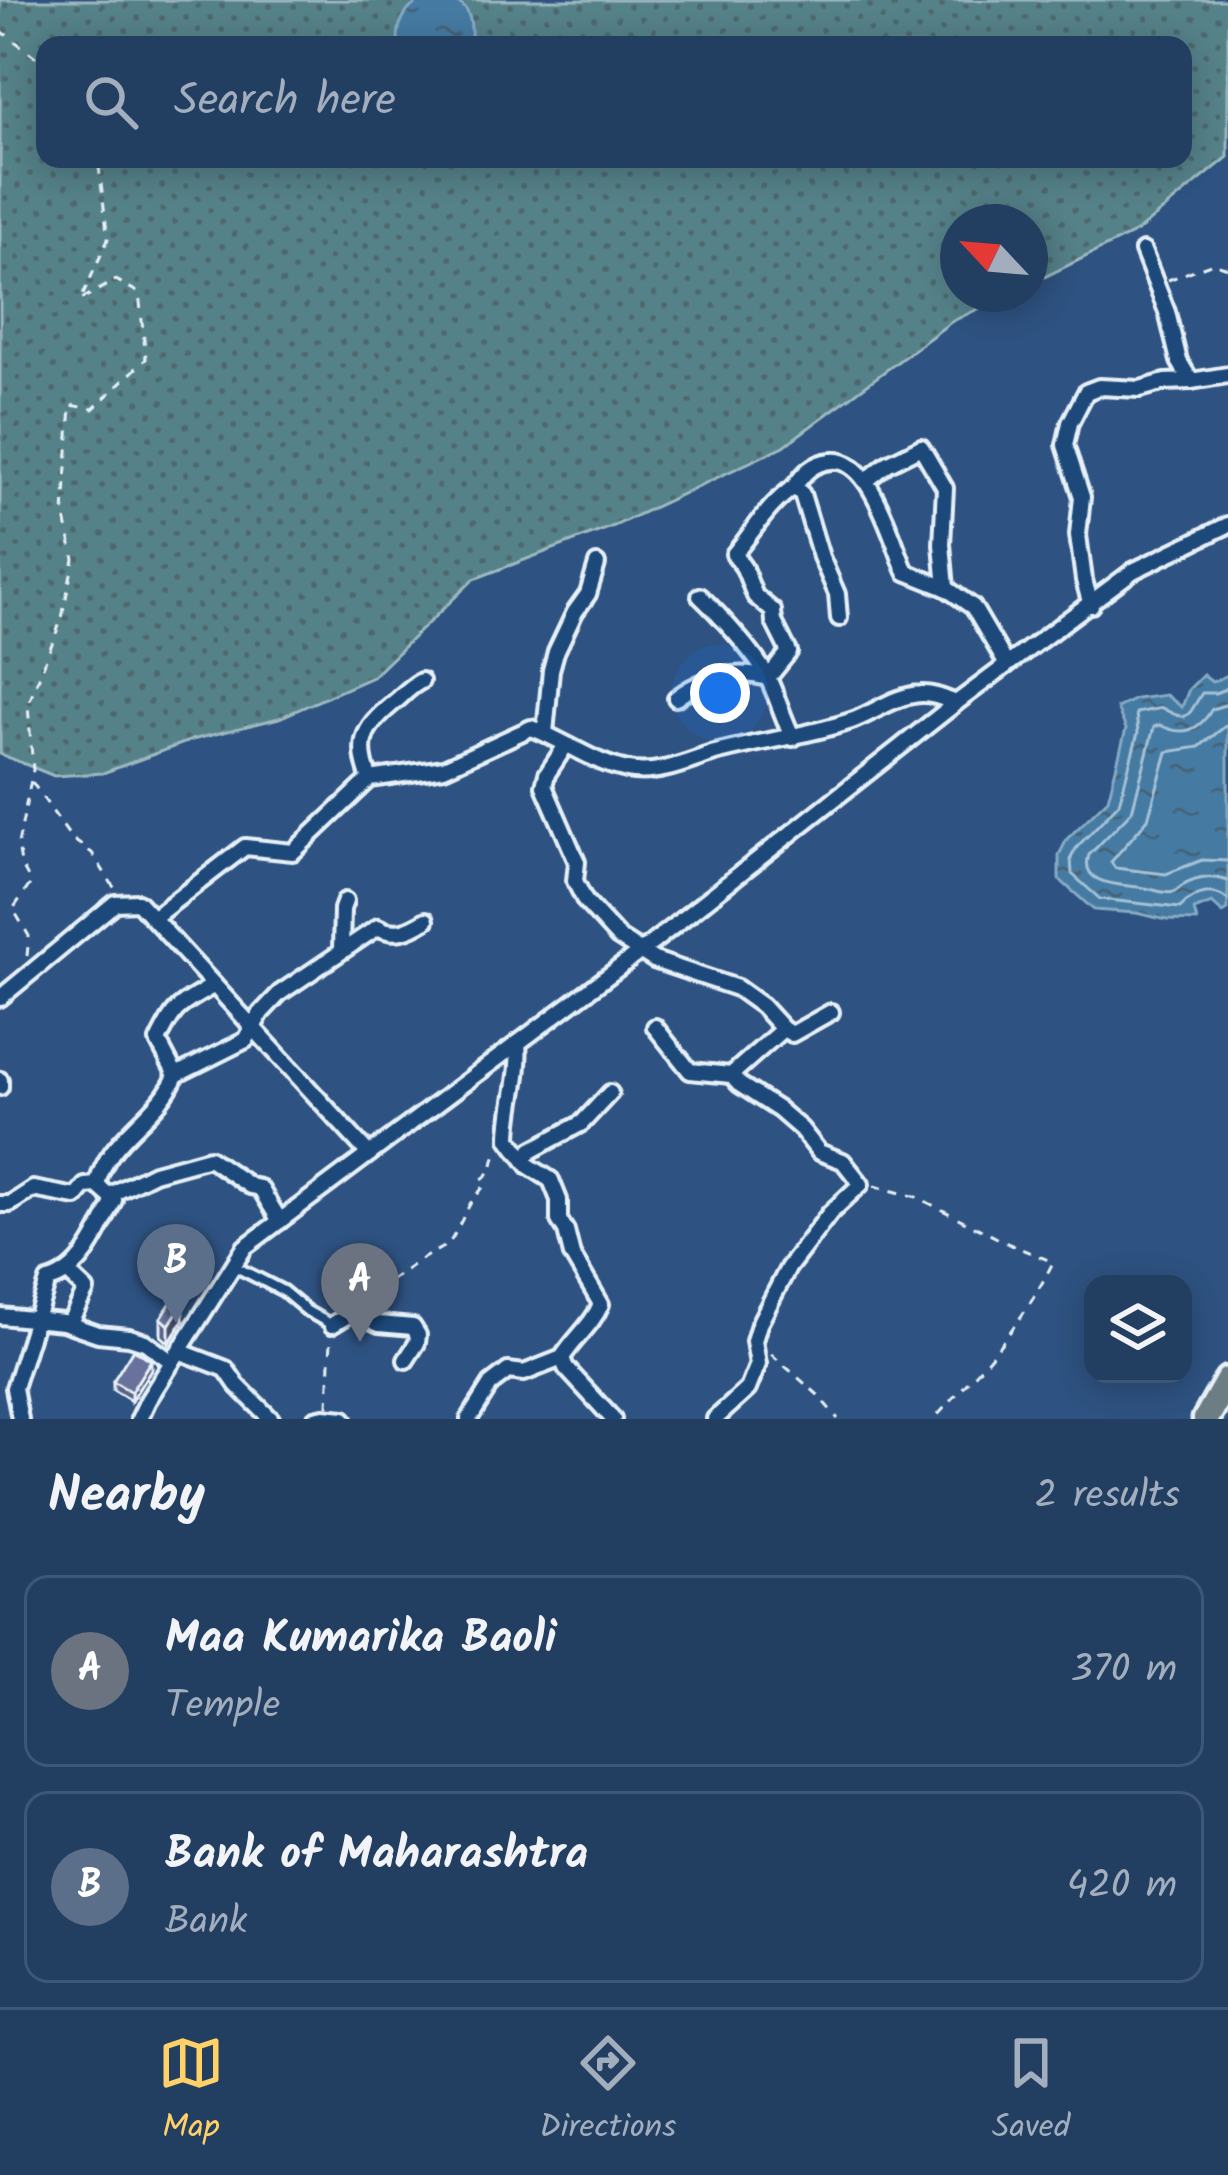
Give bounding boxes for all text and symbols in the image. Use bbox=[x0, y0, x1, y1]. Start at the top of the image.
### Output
search box bbox=[36, 36, 1192, 168]
text: Search here bbox=[174, 66, 396, 138]
icon: search bbox=[78, 69, 144, 135]
north arrow bbox=[940, 204, 1048, 312]
your location bbox=[690, 663, 750, 723]
pin: B bbox=[137, 1224, 215, 1323]
pin: A bbox=[321, 1243, 399, 1342]
map controls bbox=[1084, 1275, 1192, 1383]
button: layers bbox=[1084, 1275, 1192, 1383]
text: Nearby bbox=[48, 1457, 205, 1538]
text: 2 results bbox=[1035, 1466, 1180, 1528]
text: Maa Kumarika Baoli bbox=[165, 1604, 557, 1676]
text: A bbox=[78, 1640, 102, 1702]
text: 370 m bbox=[1071, 1640, 1177, 1702]
text: Temple bbox=[165, 1676, 280, 1738]
text: Bank of Maharashtra bbox=[165, 1820, 588, 1892]
text: B bbox=[78, 1856, 102, 1918]
text: 420 m bbox=[1067, 1856, 1177, 1918]
text: Bank bbox=[165, 1892, 247, 1954]
tab: Map bbox=[158, 2030, 224, 2155]
tab: Directions bbox=[539, 2030, 676, 2155]
tab: Saved bbox=[992, 2030, 1070, 2155]

